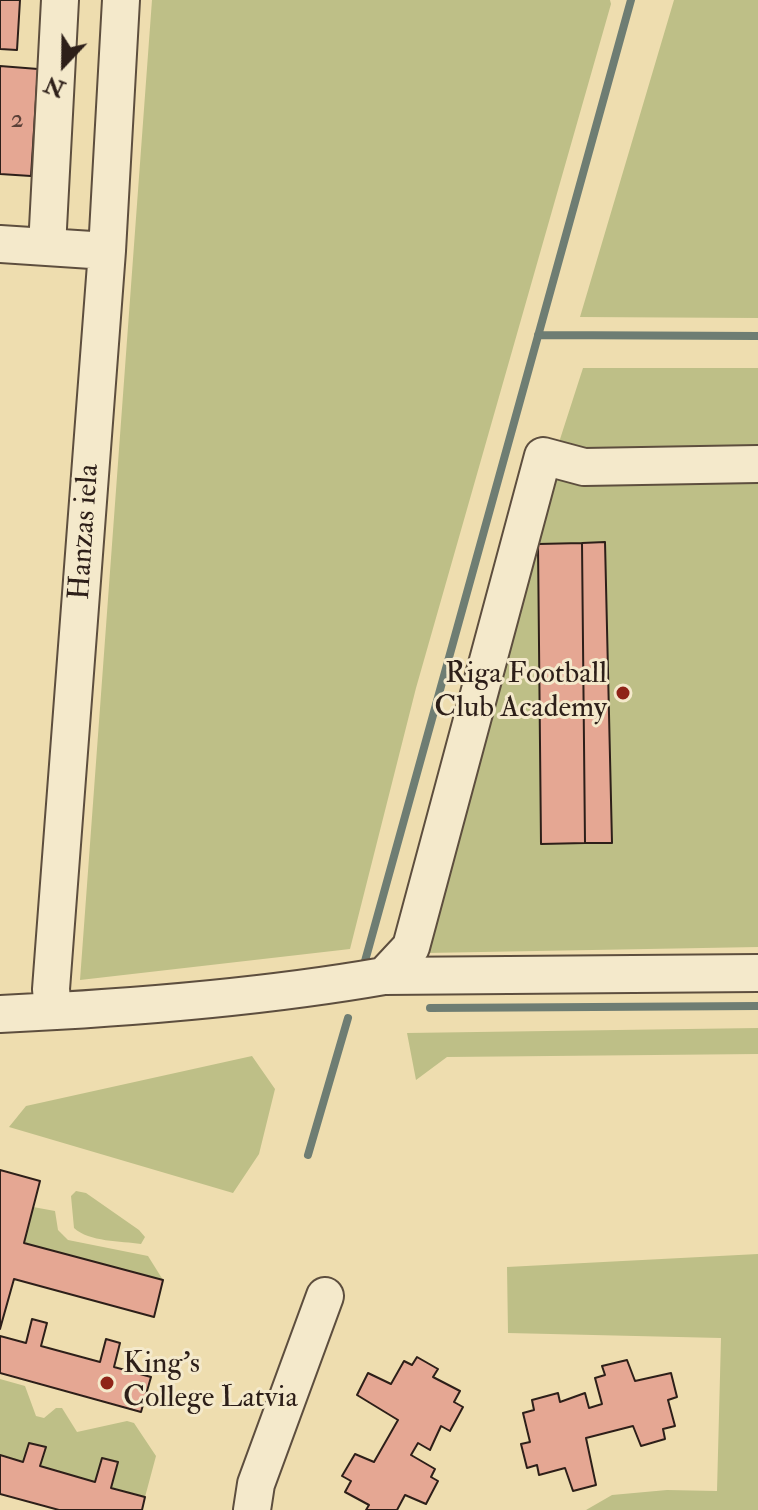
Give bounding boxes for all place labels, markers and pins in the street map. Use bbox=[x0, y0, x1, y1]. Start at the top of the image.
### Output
place label: Riga Football Club Academy bbox=[434, 658, 607, 728]
marker: Riga Football Club Academy bbox=[614, 684, 632, 702]
place label: King's College Latvia bbox=[123, 1348, 298, 1418]
marker: King's College Latvia bbox=[98, 1374, 116, 1392]

